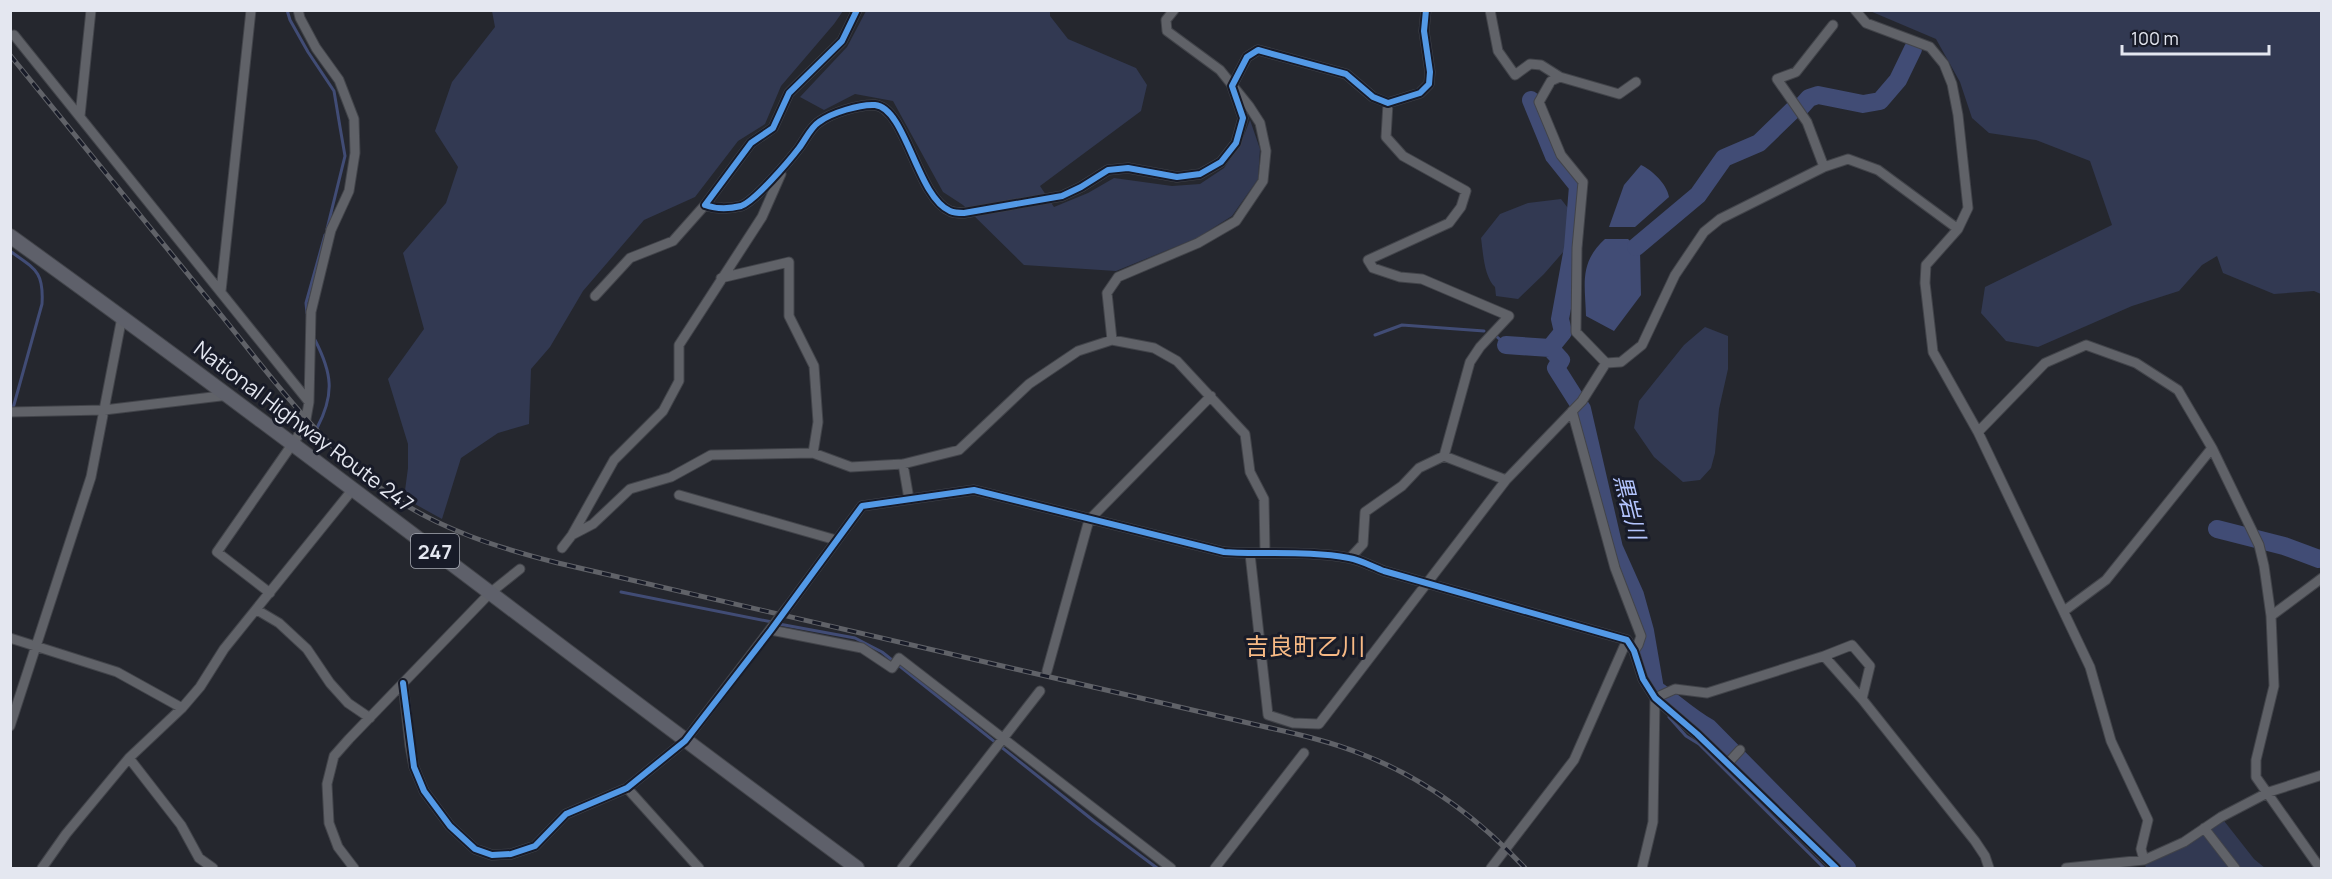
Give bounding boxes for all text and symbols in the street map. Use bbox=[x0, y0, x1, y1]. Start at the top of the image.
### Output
scale bar bbox=[2122, 18, 2269, 56]
text: 100 m bbox=[2131, 26, 2179, 50]
street label: National Highway Route 247 bbox=[189, 334, 419, 518]
water label: 黒岩川 bbox=[1607, 471, 1653, 545]
road number: 247 bbox=[411, 534, 459, 568]
district label: 吉良町乙川 bbox=[1245, 629, 1365, 662]

